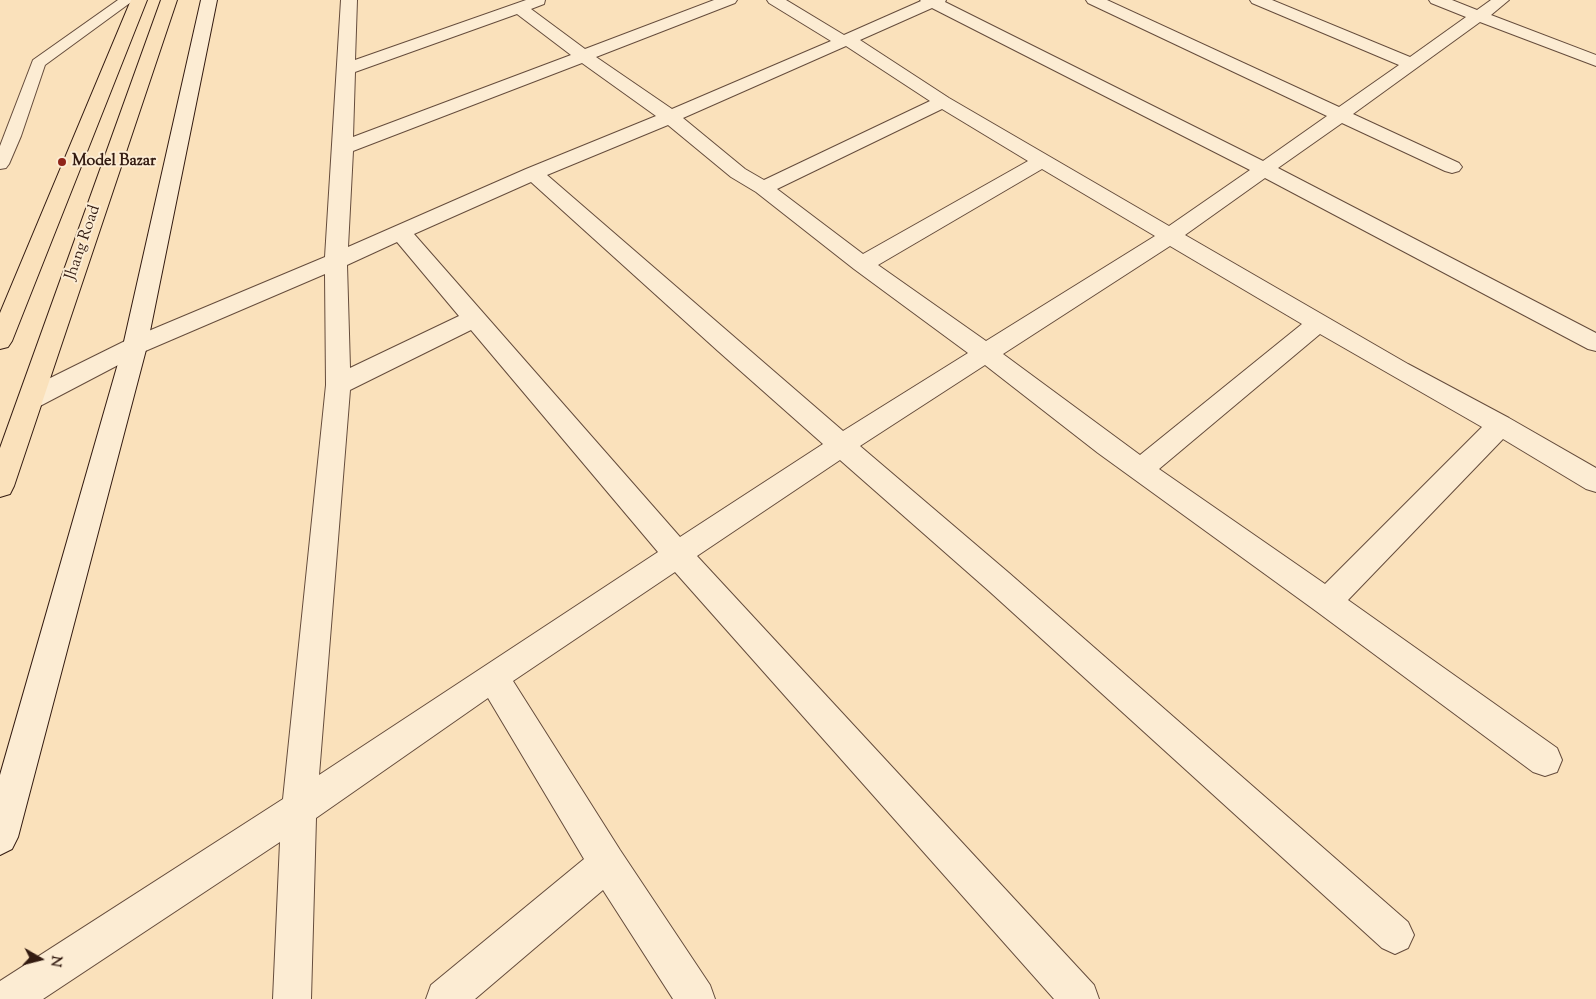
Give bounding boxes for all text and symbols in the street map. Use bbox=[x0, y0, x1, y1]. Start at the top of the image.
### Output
place label: Model Bazar bbox=[72, 152, 156, 172]
marker: Model Bazar bbox=[56, 156, 68, 168]
street label: Jhang Road bbox=[62, 203, 106, 283]
north arrow bbox=[15, 934, 65, 984]
text: N bbox=[44, 954, 66, 968]

